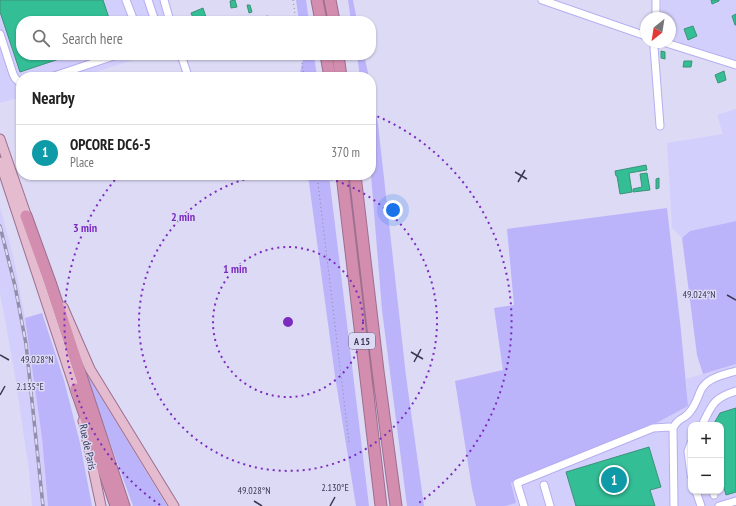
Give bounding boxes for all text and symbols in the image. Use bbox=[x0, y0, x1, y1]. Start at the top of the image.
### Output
north arrow bbox=[640, 12, 676, 48]
search box bbox=[16, 16, 376, 60]
icon: search bbox=[30, 27, 52, 49]
text: Search here bbox=[62, 29, 123, 48]
text: Nearby bbox=[32, 87, 75, 109]
text: OPCORE DC6-5 bbox=[70, 135, 151, 154]
text: 1 bbox=[42, 144, 48, 161]
text: 370 m bbox=[331, 144, 360, 161]
text: Place bbox=[70, 154, 94, 171]
your location bbox=[383, 200, 403, 220]
text: 2 min bbox=[171, 209, 195, 224]
text: 3 min bbox=[73, 220, 97, 235]
text: 1 min bbox=[223, 261, 247, 276]
text: 49.024°N bbox=[682, 288, 716, 301]
centre of rings bbox=[281, 315, 295, 329]
road number: A 15 bbox=[349, 333, 375, 349]
text: 49.028°N bbox=[20, 353, 54, 366]
text: 2.135°E bbox=[16, 380, 44, 393]
map controls bbox=[688, 422, 724, 494]
button: + bbox=[688, 422, 724, 458]
street label: Rue de Paris bbox=[76, 423, 100, 472]
button: − bbox=[688, 458, 724, 494]
pin: 1 bbox=[601, 465, 627, 495]
text: 2.130°E bbox=[321, 481, 349, 494]
text: 49.028°N bbox=[237, 484, 271, 497]

